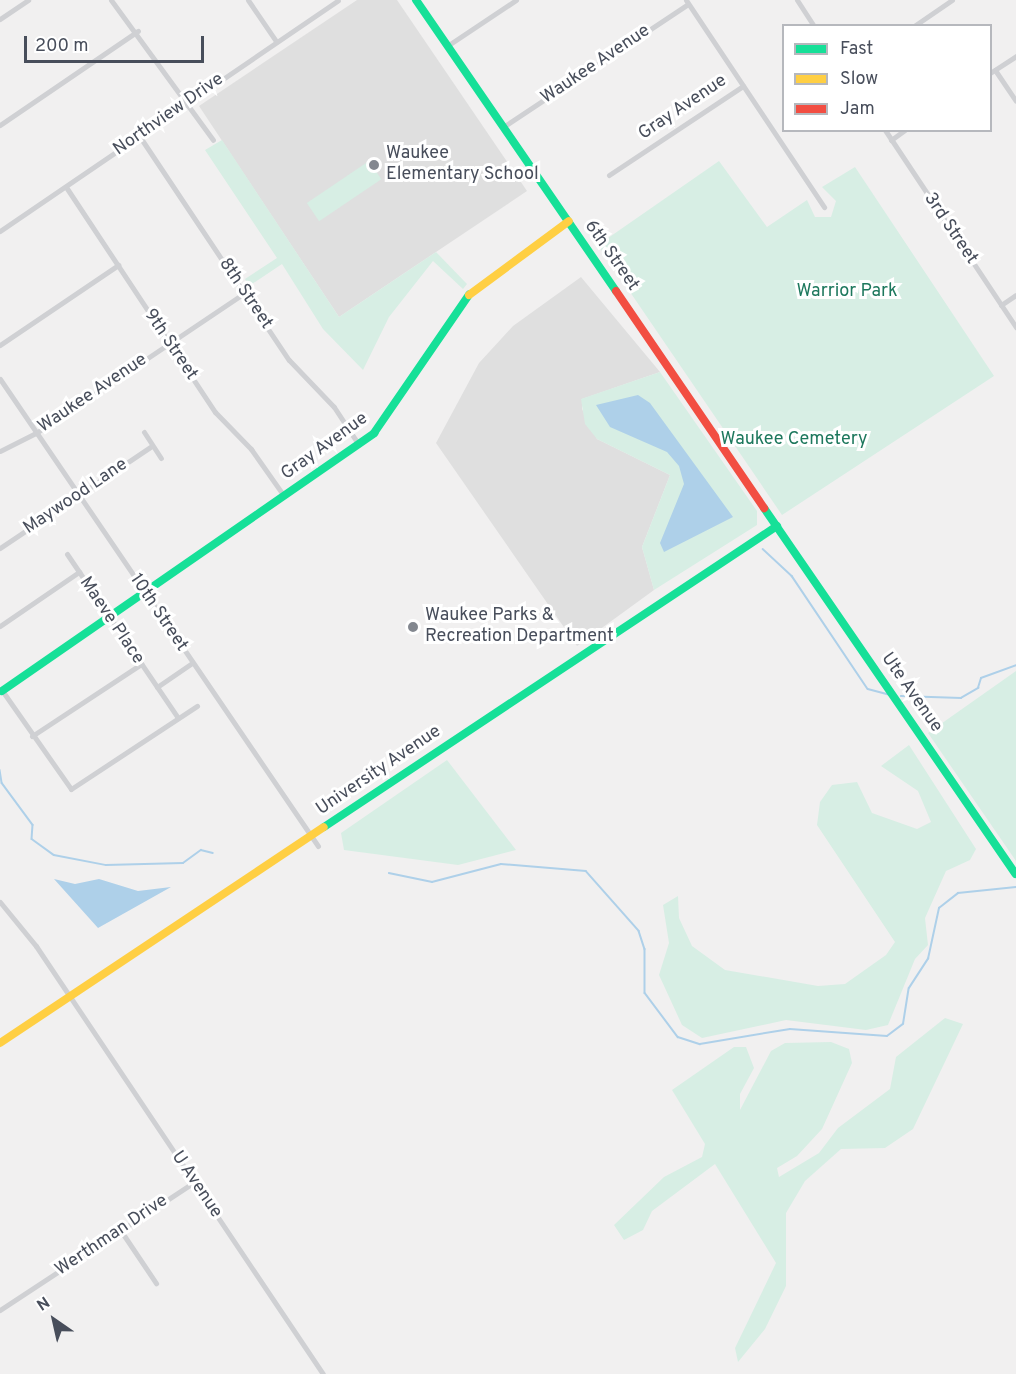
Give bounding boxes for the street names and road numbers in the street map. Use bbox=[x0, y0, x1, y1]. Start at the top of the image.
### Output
street label: Waukee Avenue bbox=[537, 20, 655, 110]
street label: Northview Drive bbox=[110, 69, 228, 161]
street label: Gray Avenue bbox=[635, 70, 731, 146]
street label: 3rd Street bbox=[918, 189, 982, 269]
street label: 6th Street bbox=[579, 217, 643, 295]
street label: 8th Street bbox=[213, 254, 277, 334]
street label: 9th Street bbox=[138, 305, 202, 385]
street label: Waukee Avenue bbox=[34, 349, 152, 439]
street label: Gray Avenue bbox=[277, 408, 373, 486]
street label: Maywood Lane bbox=[20, 454, 132, 540]
street label: 10th Street bbox=[124, 570, 192, 656]
street label: Maeve Place bbox=[74, 573, 148, 669]
street label: Ute Avenue bbox=[875, 649, 947, 737]
street label: University Avenue bbox=[312, 721, 446, 821]
street label: U Avenue bbox=[166, 1147, 226, 1223]
street label: Werthman Drive bbox=[52, 1190, 172, 1282]

